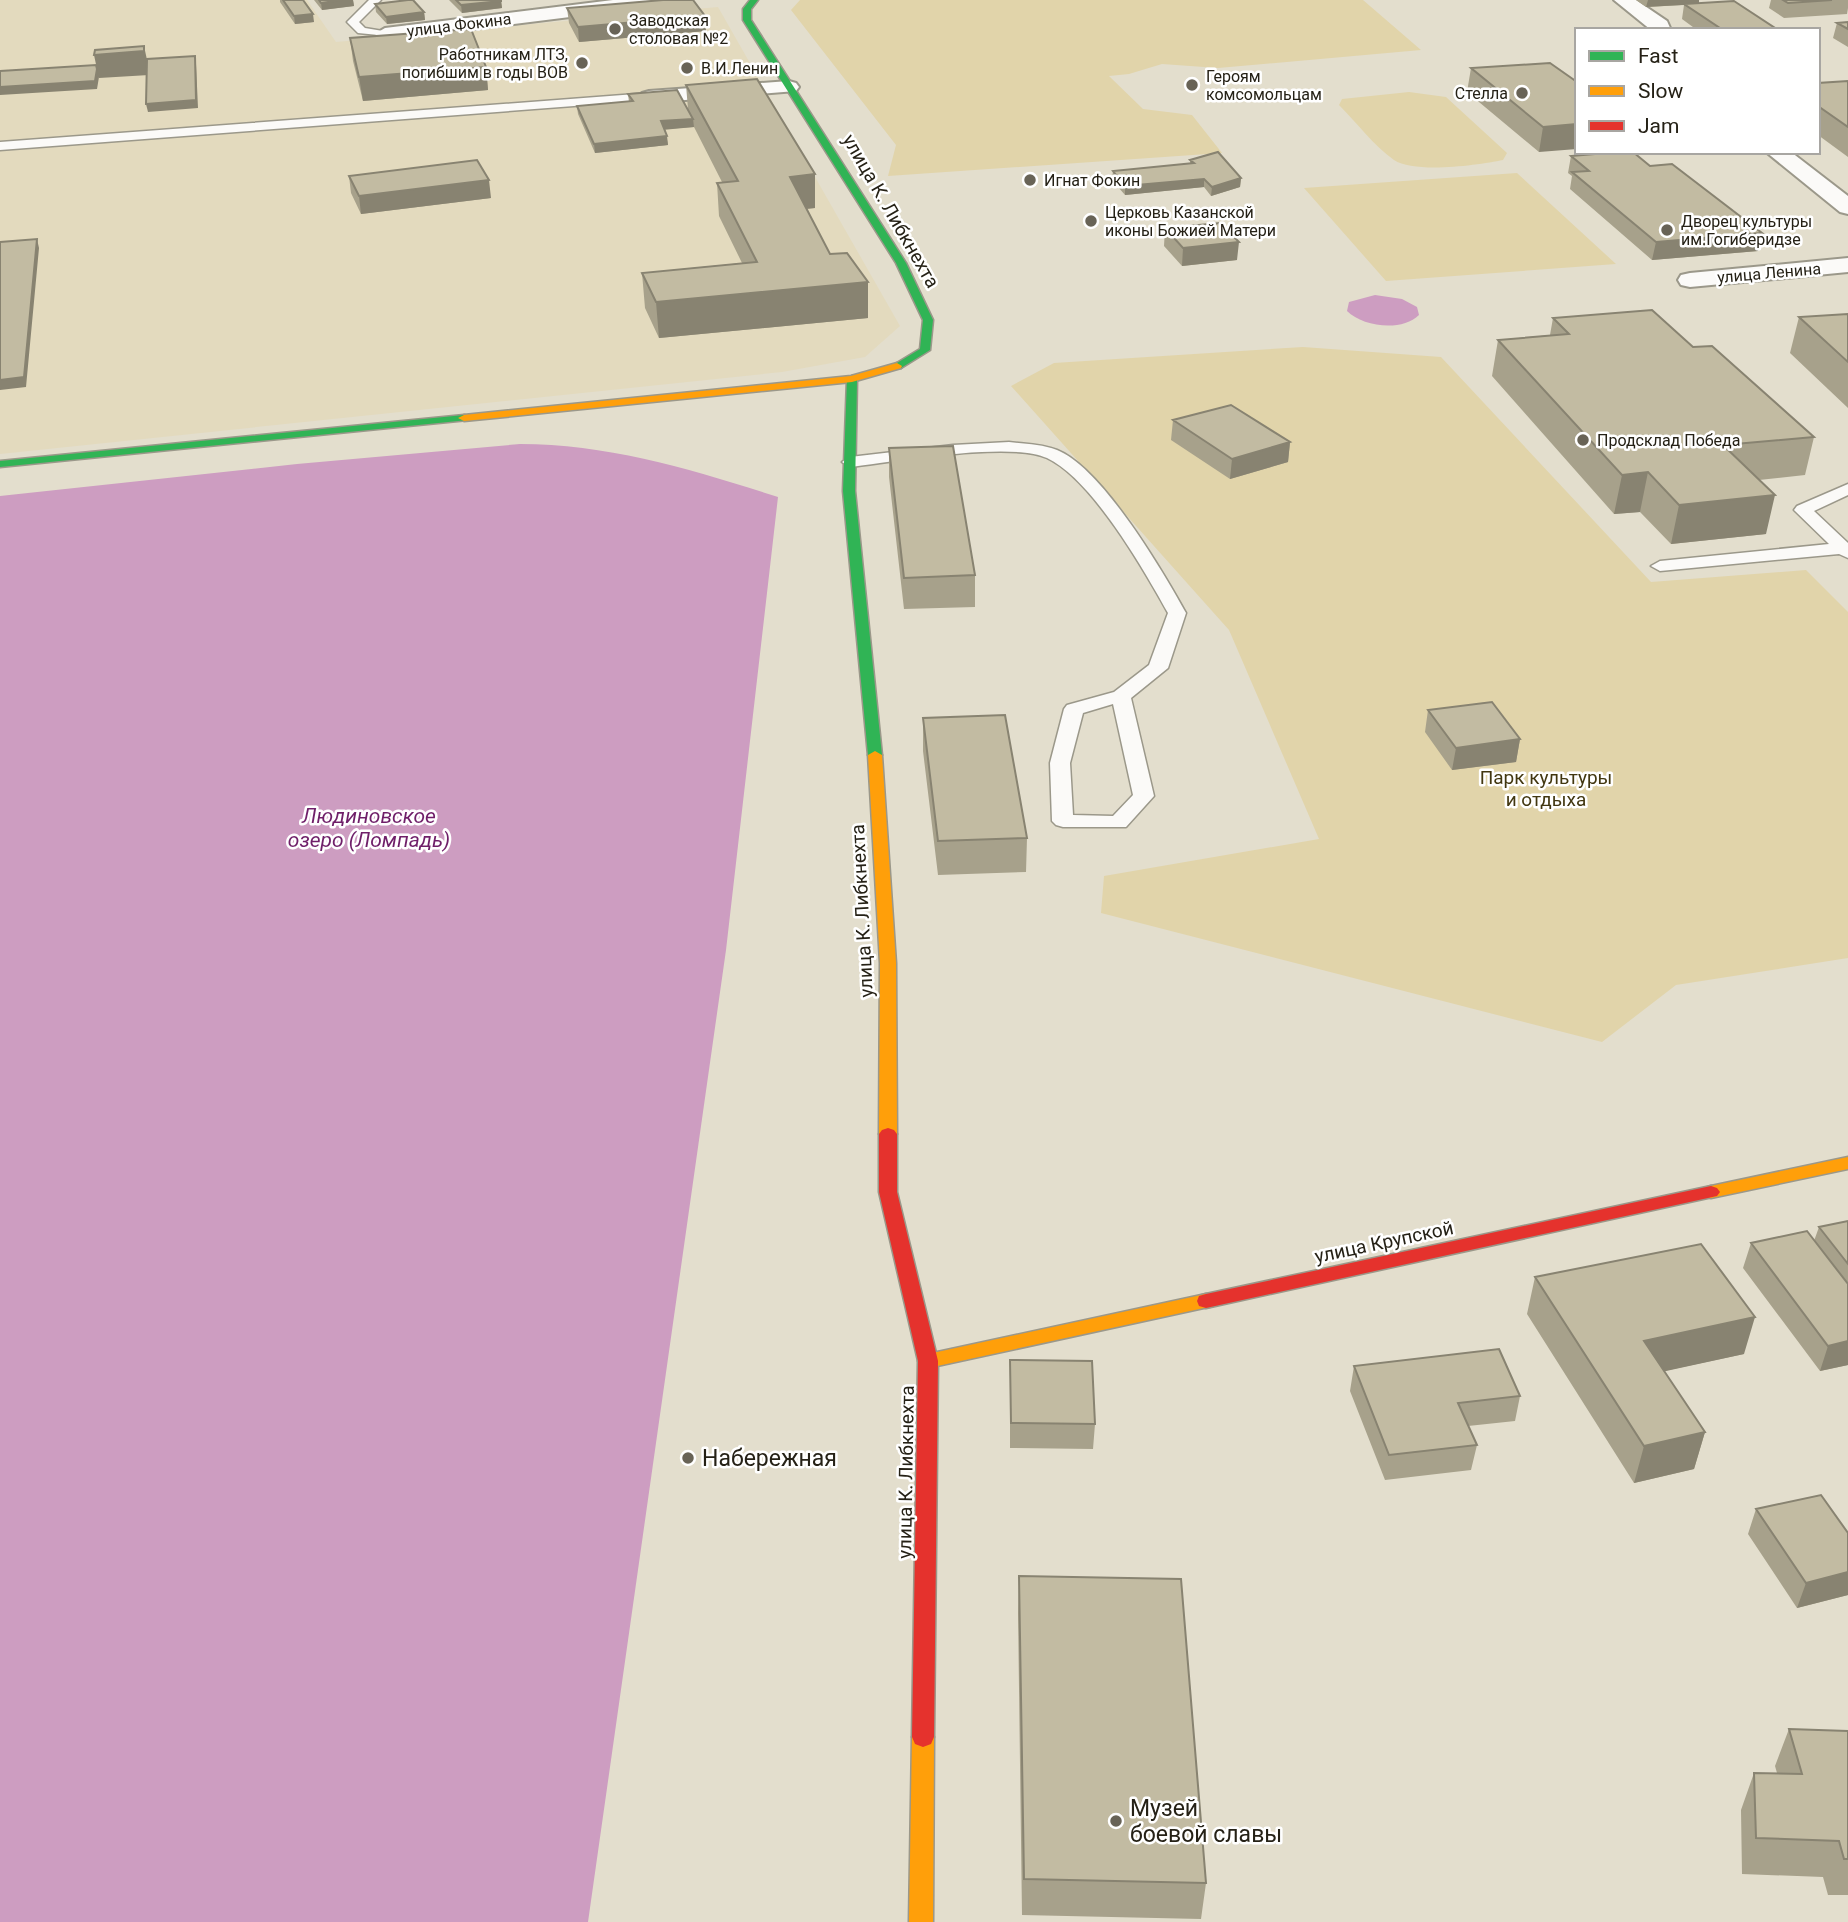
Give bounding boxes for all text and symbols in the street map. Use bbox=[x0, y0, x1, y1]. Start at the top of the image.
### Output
street label: улица Фокина bbox=[406, 9, 512, 41]
place label: Заводская столовая №2 bbox=[629, 11, 728, 48]
marker: Заводская столовая №2 bbox=[607, 21, 623, 37]
legend bbox=[1575, 28, 1820, 154]
text: Fast bbox=[1638, 44, 1679, 68]
place label: Работникам ЛТЗ, погибшим в годы ВОВ bbox=[402, 45, 568, 82]
marker: Работникам ЛТЗ, погибшим в годы ВОВ bbox=[574, 55, 590, 71]
place label: В.И.Ленин bbox=[701, 59, 778, 78]
marker: В.И.Ленин bbox=[679, 60, 695, 76]
place label: Героям комсомольцам bbox=[1206, 67, 1322, 104]
marker: Героям комсомольцам bbox=[1184, 77, 1200, 93]
text: Slow bbox=[1638, 79, 1684, 103]
place label: Стелла bbox=[1455, 84, 1508, 103]
marker: Стелла bbox=[1514, 85, 1530, 101]
text: Jam bbox=[1638, 114, 1679, 138]
street label: улица К. Либкнехта bbox=[838, 130, 944, 292]
place label: Игнат Фокин bbox=[1044, 171, 1140, 190]
marker: Игнат Фокин bbox=[1022, 172, 1038, 188]
place label: Церковь Казанской иконы Божией Матери bbox=[1105, 203, 1276, 240]
place label: Дворец культуры им.Гогиберидзе bbox=[1681, 212, 1812, 249]
marker: Церковь Казанской иконы Божией Матери bbox=[1083, 213, 1099, 229]
marker: Дворец культуры им.Гогиберидзе bbox=[1659, 222, 1675, 238]
street label: улица Ленина bbox=[1716, 259, 1822, 287]
place label: Продсклад Победа bbox=[1597, 431, 1740, 450]
marker: Продсклад Победа bbox=[1575, 432, 1591, 448]
park label: Парк культуры и отдыха bbox=[1480, 766, 1612, 811]
water label: Людиновское озеро (Ломпадь) bbox=[288, 804, 450, 852]
street label: улица К. Либкнехта bbox=[846, 824, 878, 998]
street label: улица Крупской bbox=[1313, 1216, 1455, 1268]
street label: улица К. Либкнехта bbox=[893, 1385, 919, 1559]
place label: Набережная bbox=[702, 1445, 837, 1472]
marker: Набережная bbox=[680, 1450, 696, 1466]
place label: Музей боевой славы bbox=[1130, 1795, 1282, 1848]
marker: Музей боевой славы bbox=[1108, 1813, 1124, 1829]

